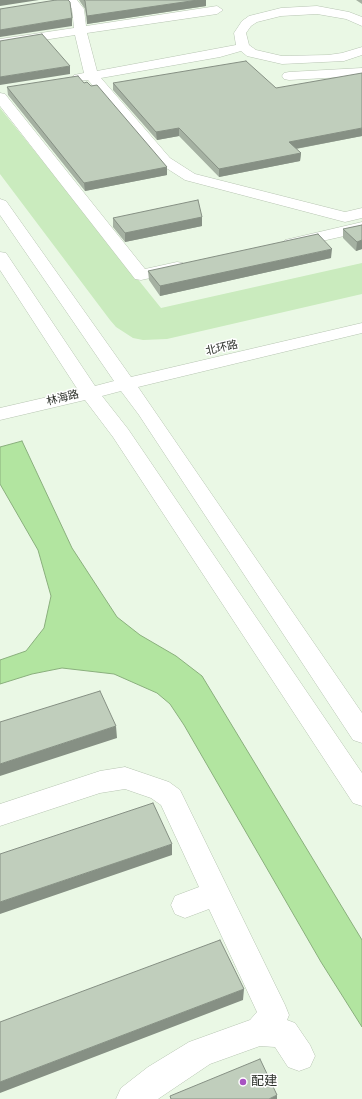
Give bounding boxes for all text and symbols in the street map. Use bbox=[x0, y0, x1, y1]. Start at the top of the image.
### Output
street label: 北环路 bbox=[204, 339, 240, 359]
street label: 林海路 bbox=[45, 389, 81, 409]
place label: 配建 bbox=[251, 1074, 277, 1090]
marker: 配建 bbox=[238, 1077, 248, 1087]

